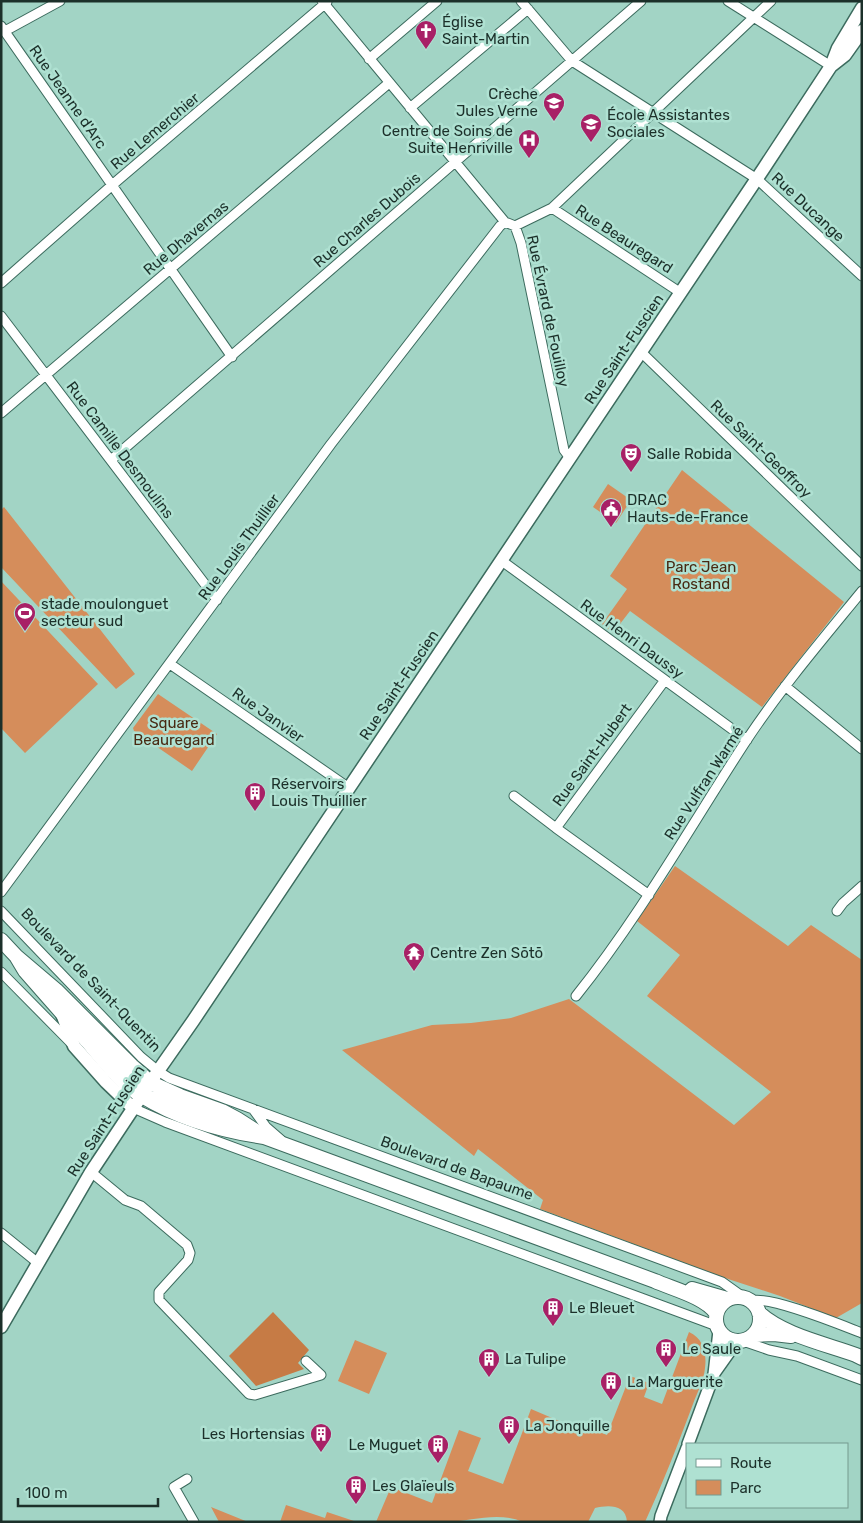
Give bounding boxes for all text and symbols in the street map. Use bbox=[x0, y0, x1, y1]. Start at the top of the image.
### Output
place label: Église Saint-Martin bbox=[442, 13, 530, 48]
church icon: Église Saint-Martin bbox=[414, 19, 438, 50]
street label: Rue Jeanne d'Arc bbox=[26, 42, 110, 152]
place label: Crèche Jules Verne bbox=[456, 85, 538, 120]
street label: Rue Lemerchier bbox=[107, 89, 203, 173]
school or university icon: Crèche Jules Verne bbox=[542, 91, 566, 122]
place label: École Assistantes Sociales bbox=[607, 106, 730, 141]
school or university icon: École Assistantes Sociales bbox=[579, 112, 603, 143]
place label: Centre de Soins de Suite Henriville bbox=[382, 122, 513, 157]
hospital icon: Centre de Soins de Suite Henriville bbox=[517, 128, 541, 159]
street label: Rue Charles Dubois bbox=[310, 169, 424, 271]
street label: Rue Ducange bbox=[768, 169, 848, 245]
street label: Rue Dhavernas bbox=[140, 197, 233, 279]
street label: Rue Beauregard bbox=[572, 201, 676, 277]
street label: Rue Évrard de Fouilloy bbox=[523, 233, 573, 389]
street label: Rue Saint-Fuscien bbox=[581, 291, 667, 407]
street label: Rue Camille Desmoulins bbox=[63, 378, 178, 522]
street label: Rue Saint-Geoffroy bbox=[707, 396, 815, 502]
theatre icon: Salle Robida bbox=[619, 442, 643, 473]
place label: Salle Robida bbox=[647, 445, 732, 463]
street label: Rue Louis Thuillier bbox=[195, 490, 284, 604]
place label: DRAC Hauts-de-France bbox=[627, 491, 748, 526]
public building icon: DRAC Hauts-de-France bbox=[599, 497, 623, 528]
park label: Parc Jean Rostand bbox=[666, 558, 736, 593]
place label: stade moulonguet secteur sud bbox=[41, 595, 168, 630]
street label: Rue Henri Daussy bbox=[577, 596, 687, 682]
sports icon: stade moulonguet secteur sud bbox=[13, 601, 37, 632]
street label: Rue Saint-Fuscien bbox=[356, 627, 442, 743]
street label: Rue Janvier bbox=[229, 684, 308, 747]
street label: Rue Saint-Hubert bbox=[549, 700, 635, 810]
park label: Square Beauregard bbox=[133, 714, 215, 749]
street label: Rue Vulfran Warmé bbox=[660, 723, 748, 843]
place label: Réservoirs Louis Thuillier bbox=[271, 775, 367, 810]
building icon: Réservoirs Louis Thuillier bbox=[243, 781, 267, 812]
street label: Boulevard de Saint-Quentin bbox=[17, 904, 165, 1056]
temple icon: Centre Zen Sōtō bbox=[402, 941, 426, 972]
place label: Centre Zen Sōtō bbox=[430, 944, 543, 962]
street label: Rue Saint-Fuscien bbox=[63, 1062, 149, 1180]
street label: Boulevard de Bapaume bbox=[378, 1132, 536, 1204]
building icon: Le Bleuet bbox=[541, 1296, 565, 1327]
place label: Le Bleuet bbox=[569, 1299, 635, 1317]
building icon: Le Saule bbox=[654, 1337, 678, 1368]
place label: Le Saule bbox=[682, 1340, 741, 1358]
building icon: La Tulipe bbox=[477, 1347, 501, 1378]
place label: La Tulipe bbox=[505, 1350, 566, 1368]
building icon: La Marguerite bbox=[599, 1370, 623, 1401]
place label: La Marguerite bbox=[627, 1373, 723, 1391]
building icon: La Jonquille bbox=[497, 1414, 521, 1445]
place label: La Jonquille bbox=[525, 1417, 610, 1435]
building icon: Les Hortensias bbox=[309, 1422, 333, 1453]
place label: Les Hortensias bbox=[201, 1425, 305, 1443]
building icon: Le Muguet bbox=[426, 1433, 450, 1464]
place label: Le Muguet bbox=[348, 1436, 422, 1454]
legend bbox=[686, 1443, 848, 1508]
text: Route bbox=[730, 1454, 772, 1472]
building icon: Les Glaïeuls bbox=[344, 1474, 368, 1505]
scale bar bbox=[18, 1476, 158, 1508]
place label: Les Glaïeuls bbox=[372, 1477, 455, 1495]
text: Parc bbox=[730, 1479, 762, 1497]
text: 100 m bbox=[25, 1484, 67, 1502]

